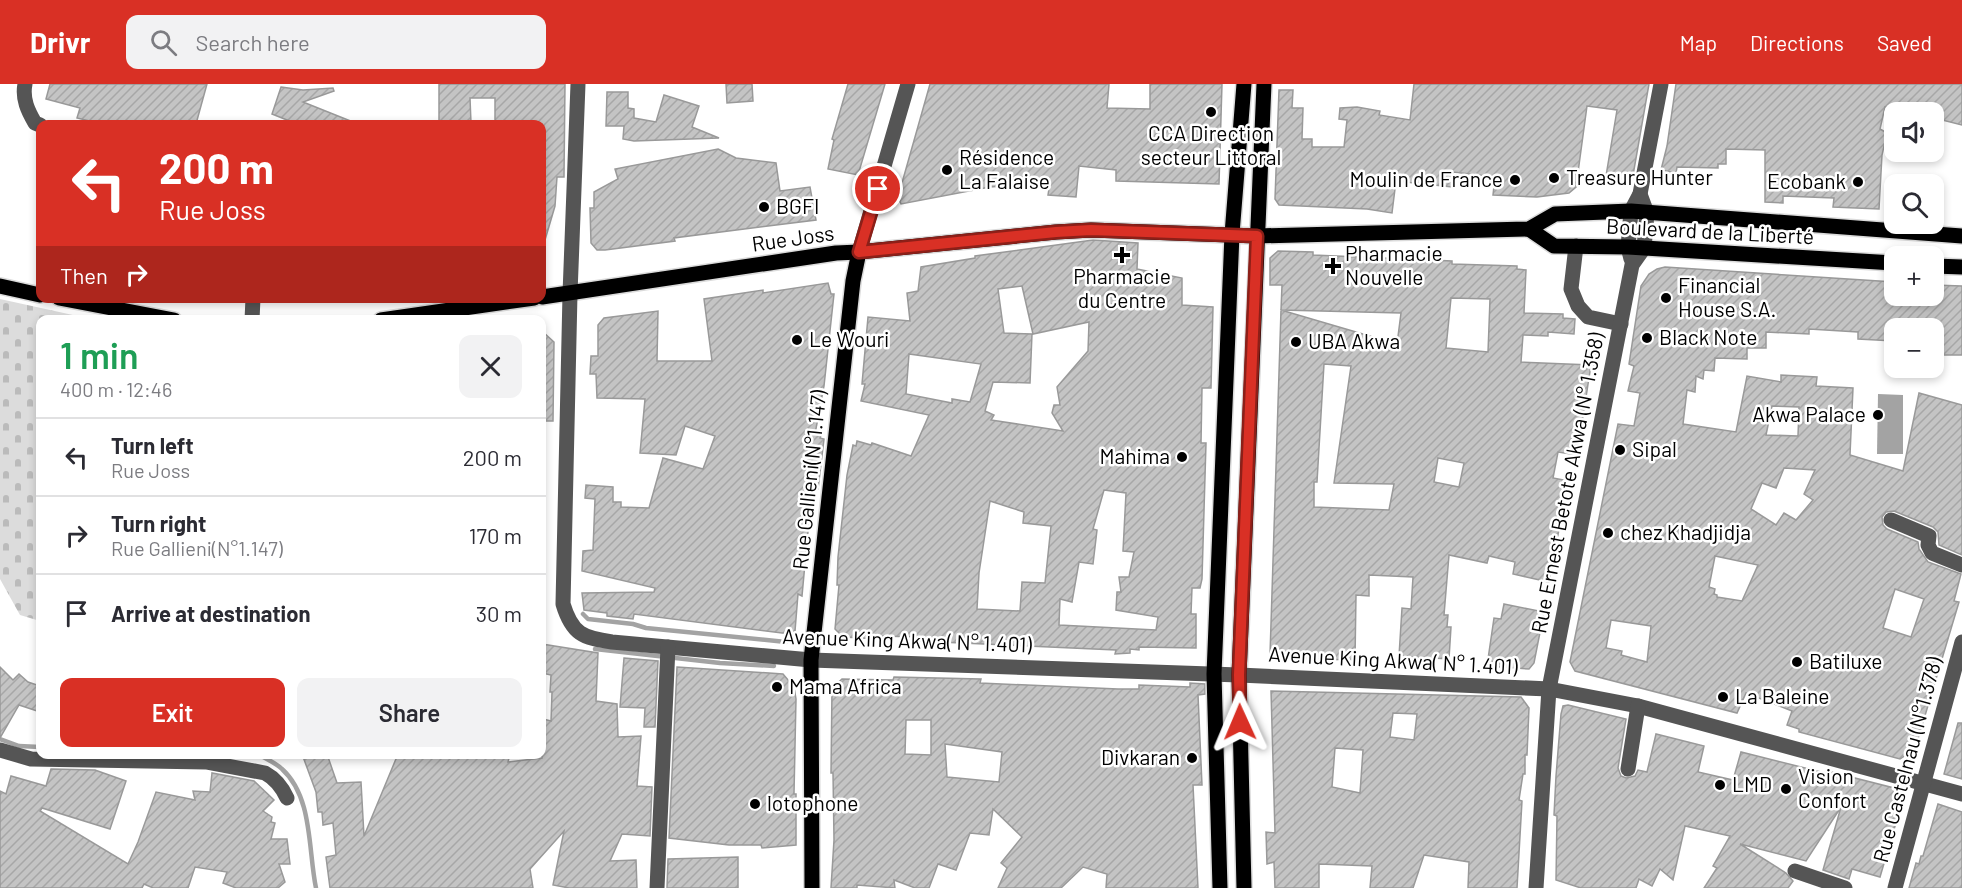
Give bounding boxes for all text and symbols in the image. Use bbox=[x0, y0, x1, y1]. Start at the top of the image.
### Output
search box bbox=[126, 15, 546, 69]
text: Drivr bbox=[30, 25, 90, 59]
icon: search bbox=[147, 26, 180, 59]
text: Search here bbox=[195, 29, 310, 55]
text: Map bbox=[1680, 30, 1717, 55]
text: Directions bbox=[1750, 30, 1844, 55]
text: Saved bbox=[1877, 30, 1932, 55]
map controls bbox=[1884, 102, 1944, 378]
button: sound bbox=[1884, 102, 1944, 162]
marker: CCA Direction secteur Littoral bbox=[1204, 105, 1218, 119]
place label: CCA Direction secteur Littoral bbox=[1141, 120, 1281, 169]
text: 200 m bbox=[159, 142, 274, 192]
icon: left bbox=[60, 144, 138, 222]
place label: Résidence La Falaise bbox=[959, 144, 1054, 193]
pin bbox=[852, 163, 903, 214]
marker: Résidence La Falaise bbox=[940, 163, 954, 177]
place label: Treasure Hunter bbox=[1566, 164, 1713, 189]
place label: Moulin de France bbox=[1349, 166, 1503, 191]
place label: Ecobank bbox=[1767, 168, 1846, 193]
marker: Treasure Hunter bbox=[1547, 171, 1561, 185]
icon: arrive bbox=[861, 172, 894, 205]
marker: Moulin de France bbox=[1508, 173, 1522, 187]
button: search bbox=[1884, 174, 1944, 234]
marker: Ecobank bbox=[1851, 175, 1865, 189]
text: Rue Joss bbox=[159, 193, 266, 225]
place label: BGFI bbox=[776, 193, 819, 218]
marker: BGFI bbox=[757, 200, 771, 214]
street label: Boulevard de la Liberté bbox=[1605, 213, 1815, 248]
street label: Rue Joss bbox=[750, 219, 836, 256]
place label: Pharmacie Nouvelle bbox=[1345, 240, 1443, 289]
button: + bbox=[1884, 246, 1944, 306]
marker: Pharmacie du Centre bbox=[1115, 248, 1129, 262]
icon: right bbox=[120, 258, 153, 291]
marker: Pharmacie Nouvelle bbox=[1326, 259, 1340, 273]
text: Then bbox=[60, 262, 108, 288]
place label: Pharmacie du Centre bbox=[1073, 263, 1171, 312]
place label: Financial House S.A. bbox=[1678, 272, 1776, 321]
marker: Financial House S.A. bbox=[1659, 291, 1673, 305]
button: − bbox=[1884, 318, 1944, 378]
place label: Black Note bbox=[1659, 324, 1757, 349]
place label: Le Wouri bbox=[809, 326, 889, 351]
place label: UBA Akwa bbox=[1308, 328, 1400, 353]
street label: Rue Ernest Betote Akwa (N° 1.358) bbox=[1525, 330, 1608, 635]
marker: Black Note bbox=[1640, 331, 1654, 345]
text: 1 min bbox=[60, 333, 139, 376]
marker: Le Wouri bbox=[790, 333, 804, 347]
button: close bbox=[459, 335, 522, 398]
marker: UBA Akwa bbox=[1289, 335, 1303, 349]
text: 400 m · 12:46 bbox=[60, 377, 172, 401]
street label: Rue Gallieni(N°1.147) bbox=[787, 388, 830, 571]
place label: Akwa Palace bbox=[1752, 401, 1866, 426]
marker: Akwa Palace bbox=[1871, 408, 1885, 422]
text: Turn left bbox=[111, 432, 194, 458]
place label: Sipal bbox=[1632, 436, 1677, 461]
icon: left bbox=[60, 441, 93, 474]
place label: Mahima bbox=[1099, 443, 1170, 468]
marker: Sipal bbox=[1613, 443, 1627, 457]
text: 200 m bbox=[463, 444, 522, 470]
marker: Mahima bbox=[1175, 450, 1189, 464]
text: Rue Joss bbox=[111, 458, 190, 482]
text: Turn right bbox=[111, 510, 206, 536]
icon: right bbox=[60, 519, 93, 552]
place label: chez Khadjidja bbox=[1620, 519, 1751, 544]
text: 170 m bbox=[469, 522, 522, 548]
marker: chez Khadjidja bbox=[1601, 526, 1615, 540]
text: Rue Gallieni(N°1.147) bbox=[111, 536, 283, 560]
icon: arrive bbox=[60, 597, 93, 630]
text: Arrive at destination bbox=[111, 600, 310, 626]
text: 30 m bbox=[476, 600, 522, 626]
street label: Avenue King Akwa( N° 1.401) bbox=[782, 623, 1033, 656]
street label: Avenue King Akwa( N° 1.401) bbox=[1268, 640, 1519, 679]
place label: Batiluxe bbox=[1809, 648, 1883, 673]
street label: Rue Castelnau (N°1.378) bbox=[1867, 654, 1946, 865]
marker: Batiluxe bbox=[1790, 655, 1804, 669]
place label: Mama Africa bbox=[789, 673, 902, 698]
button: Exit bbox=[60, 678, 285, 747]
button: Share bbox=[297, 678, 522, 747]
marker: Mama Africa bbox=[770, 680, 784, 694]
place label: La Baleine bbox=[1735, 683, 1829, 708]
position arrow bbox=[1208, 690, 1272, 754]
marker: La Baleine bbox=[1716, 690, 1730, 704]
place label: Divkaran bbox=[1101, 744, 1180, 769]
marker: Divkaran bbox=[1185, 751, 1199, 765]
place label: Vision Confort bbox=[1798, 763, 1867, 812]
place label: LMD bbox=[1732, 771, 1772, 796]
marker: LMD bbox=[1713, 778, 1727, 792]
marker: Vision Confort bbox=[1779, 782, 1793, 796]
place label: lotophone bbox=[767, 790, 858, 815]
marker: lotophone bbox=[748, 797, 762, 811]

